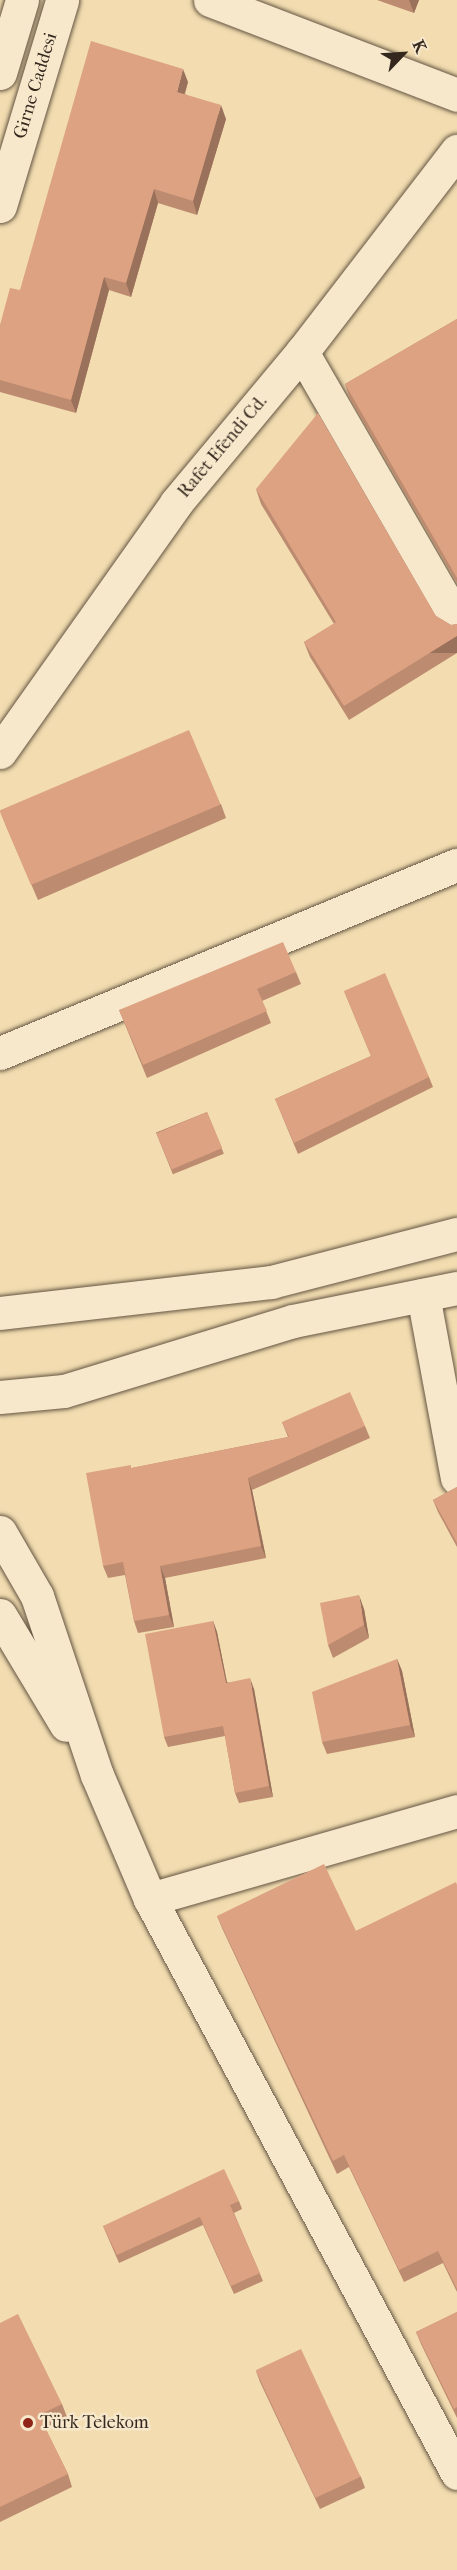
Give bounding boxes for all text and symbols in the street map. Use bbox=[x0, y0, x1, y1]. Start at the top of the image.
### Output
north arrow bbox=[373, 24, 433, 84]
street label: Girne Caddesi bbox=[10, 30, 62, 142]
text: K bbox=[409, 37, 431, 55]
street label: Rafet Efendi Cd. bbox=[174, 391, 272, 503]
place label: Türk Telekom bbox=[40, 2412, 149, 2434]
marker: Türk Telekom bbox=[21, 2416, 35, 2430]

